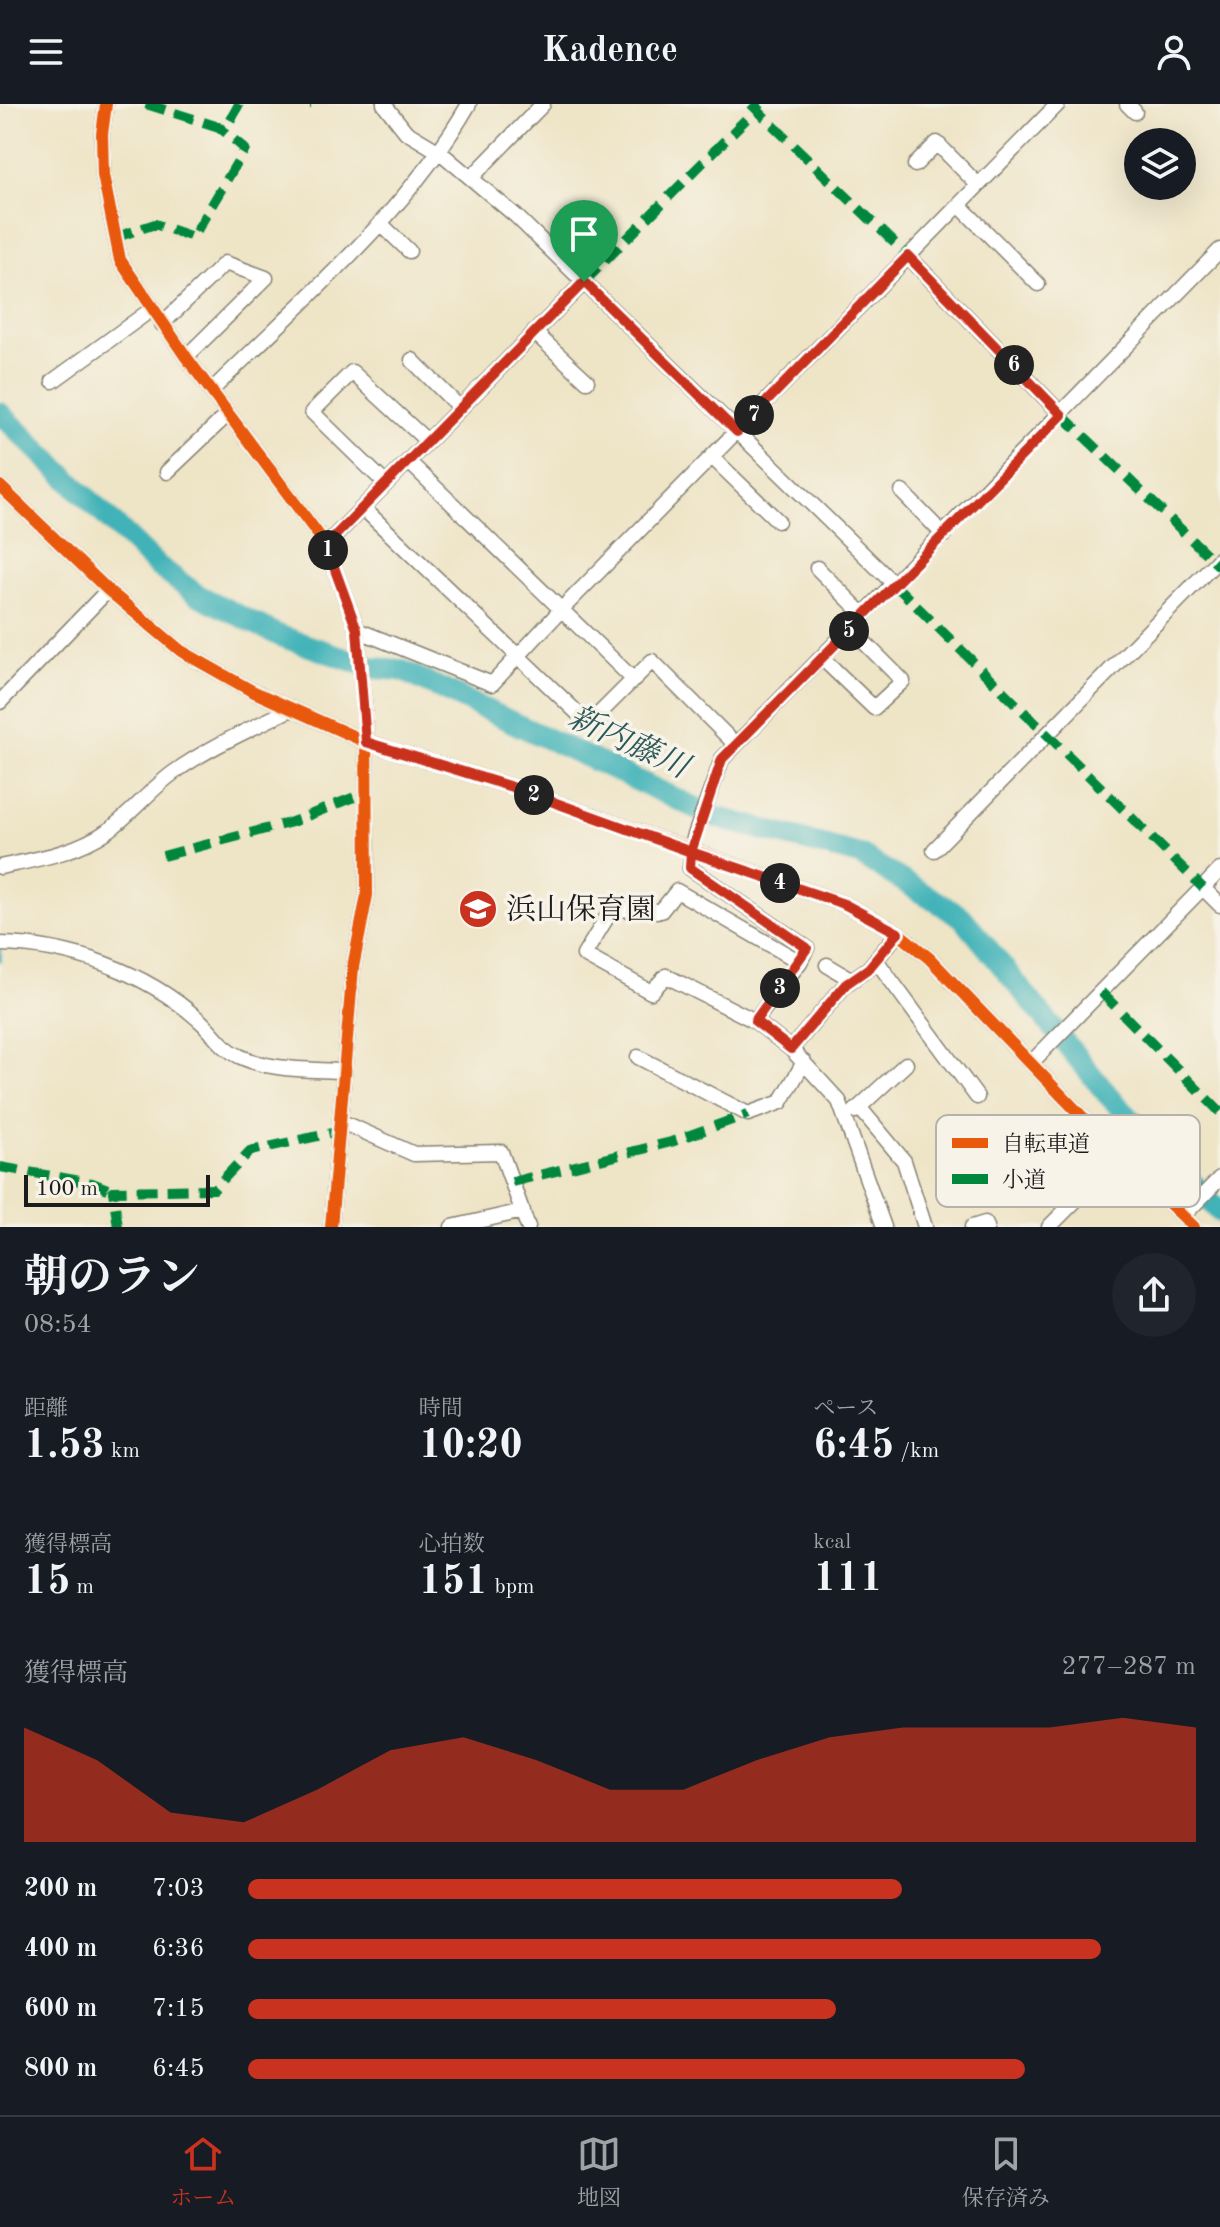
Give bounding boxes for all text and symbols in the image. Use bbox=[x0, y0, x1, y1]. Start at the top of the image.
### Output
icon: menu bbox=[24, 30, 68, 74]
icon: person bbox=[1152, 30, 1196, 74]
text: Kadence bbox=[542, 34, 678, 70]
map controls bbox=[1124, 128, 1196, 200]
button: layers bbox=[1124, 128, 1196, 200]
pin bbox=[550, 200, 618, 282]
icon: arrive bbox=[562, 212, 606, 256]
pin: 6 bbox=[994, 345, 1034, 385]
text: 6 bbox=[1008, 354, 1020, 376]
pin: 7 bbox=[734, 395, 774, 435]
text: 7 bbox=[748, 404, 760, 426]
pin: 1 bbox=[308, 530, 348, 570]
text: 1 bbox=[322, 539, 334, 561]
pin: 5 bbox=[829, 611, 869, 651]
text: 5 bbox=[843, 620, 855, 642]
water label: 新内藤川 bbox=[563, 699, 696, 787]
pin: 2 bbox=[514, 775, 554, 815]
text: 2 bbox=[528, 784, 540, 806]
pin: 4 bbox=[760, 863, 800, 903]
text: 4 bbox=[774, 872, 786, 894]
school or university icon: 浜山保育園 bbox=[457, 888, 499, 930]
place label: 浜山保育園 bbox=[506, 893, 656, 926]
pin: 3 bbox=[760, 968, 800, 1008]
text: 3 bbox=[774, 977, 786, 999]
legend bbox=[936, 1115, 1200, 1207]
text: 自転車道 bbox=[1002, 1132, 1090, 1156]
text: 小道 bbox=[1002, 1168, 1046, 1192]
scale bar bbox=[24, 1171, 210, 1207]
text: 100 m bbox=[36, 1178, 98, 1200]
button: share bbox=[1112, 1253, 1196, 1337]
text: 朝のラン bbox=[24, 1257, 200, 1301]
text: 08:54 bbox=[24, 1312, 92, 1338]
text: 距離 bbox=[24, 1398, 68, 1420]
text: 時間 bbox=[419, 1398, 463, 1420]
text: ペース bbox=[813, 1398, 878, 1420]
text: 1.53 bbox=[24, 1427, 105, 1467]
text: 10:20 bbox=[419, 1427, 523, 1467]
text: 6:45 bbox=[813, 1427, 894, 1467]
text: km bbox=[105, 1440, 140, 1462]
text: /km bbox=[894, 1440, 939, 1462]
text: kcal bbox=[813, 1531, 851, 1553]
text: 獲得標高 bbox=[24, 1534, 112, 1556]
text: 心拍数 bbox=[419, 1534, 485, 1556]
text: 111 bbox=[813, 1560, 883, 1600]
text: 15 bbox=[24, 1563, 70, 1603]
text: 151 bbox=[419, 1563, 488, 1603]
text: m bbox=[70, 1576, 94, 1598]
text: bpm bbox=[488, 1576, 535, 1598]
text: 277–287 m bbox=[1061, 1654, 1196, 1680]
text: 獲得標高 bbox=[24, 1661, 128, 1687]
text: 200 m bbox=[24, 1876, 97, 1902]
text: 7:03 bbox=[152, 1876, 205, 1902]
text: 400 m bbox=[24, 1936, 97, 1962]
text: 6:36 bbox=[152, 1936, 205, 1962]
text: 600 m bbox=[24, 1996, 97, 2022]
text: 7:15 bbox=[152, 1996, 205, 2022]
text: 800 m bbox=[24, 2056, 97, 2082]
text: 6:45 bbox=[152, 2056, 205, 2082]
tab: ホーム bbox=[170, 2132, 236, 2213]
tab: 地図 bbox=[577, 2132, 621, 2213]
tab: 保存済み bbox=[962, 2132, 1050, 2213]

